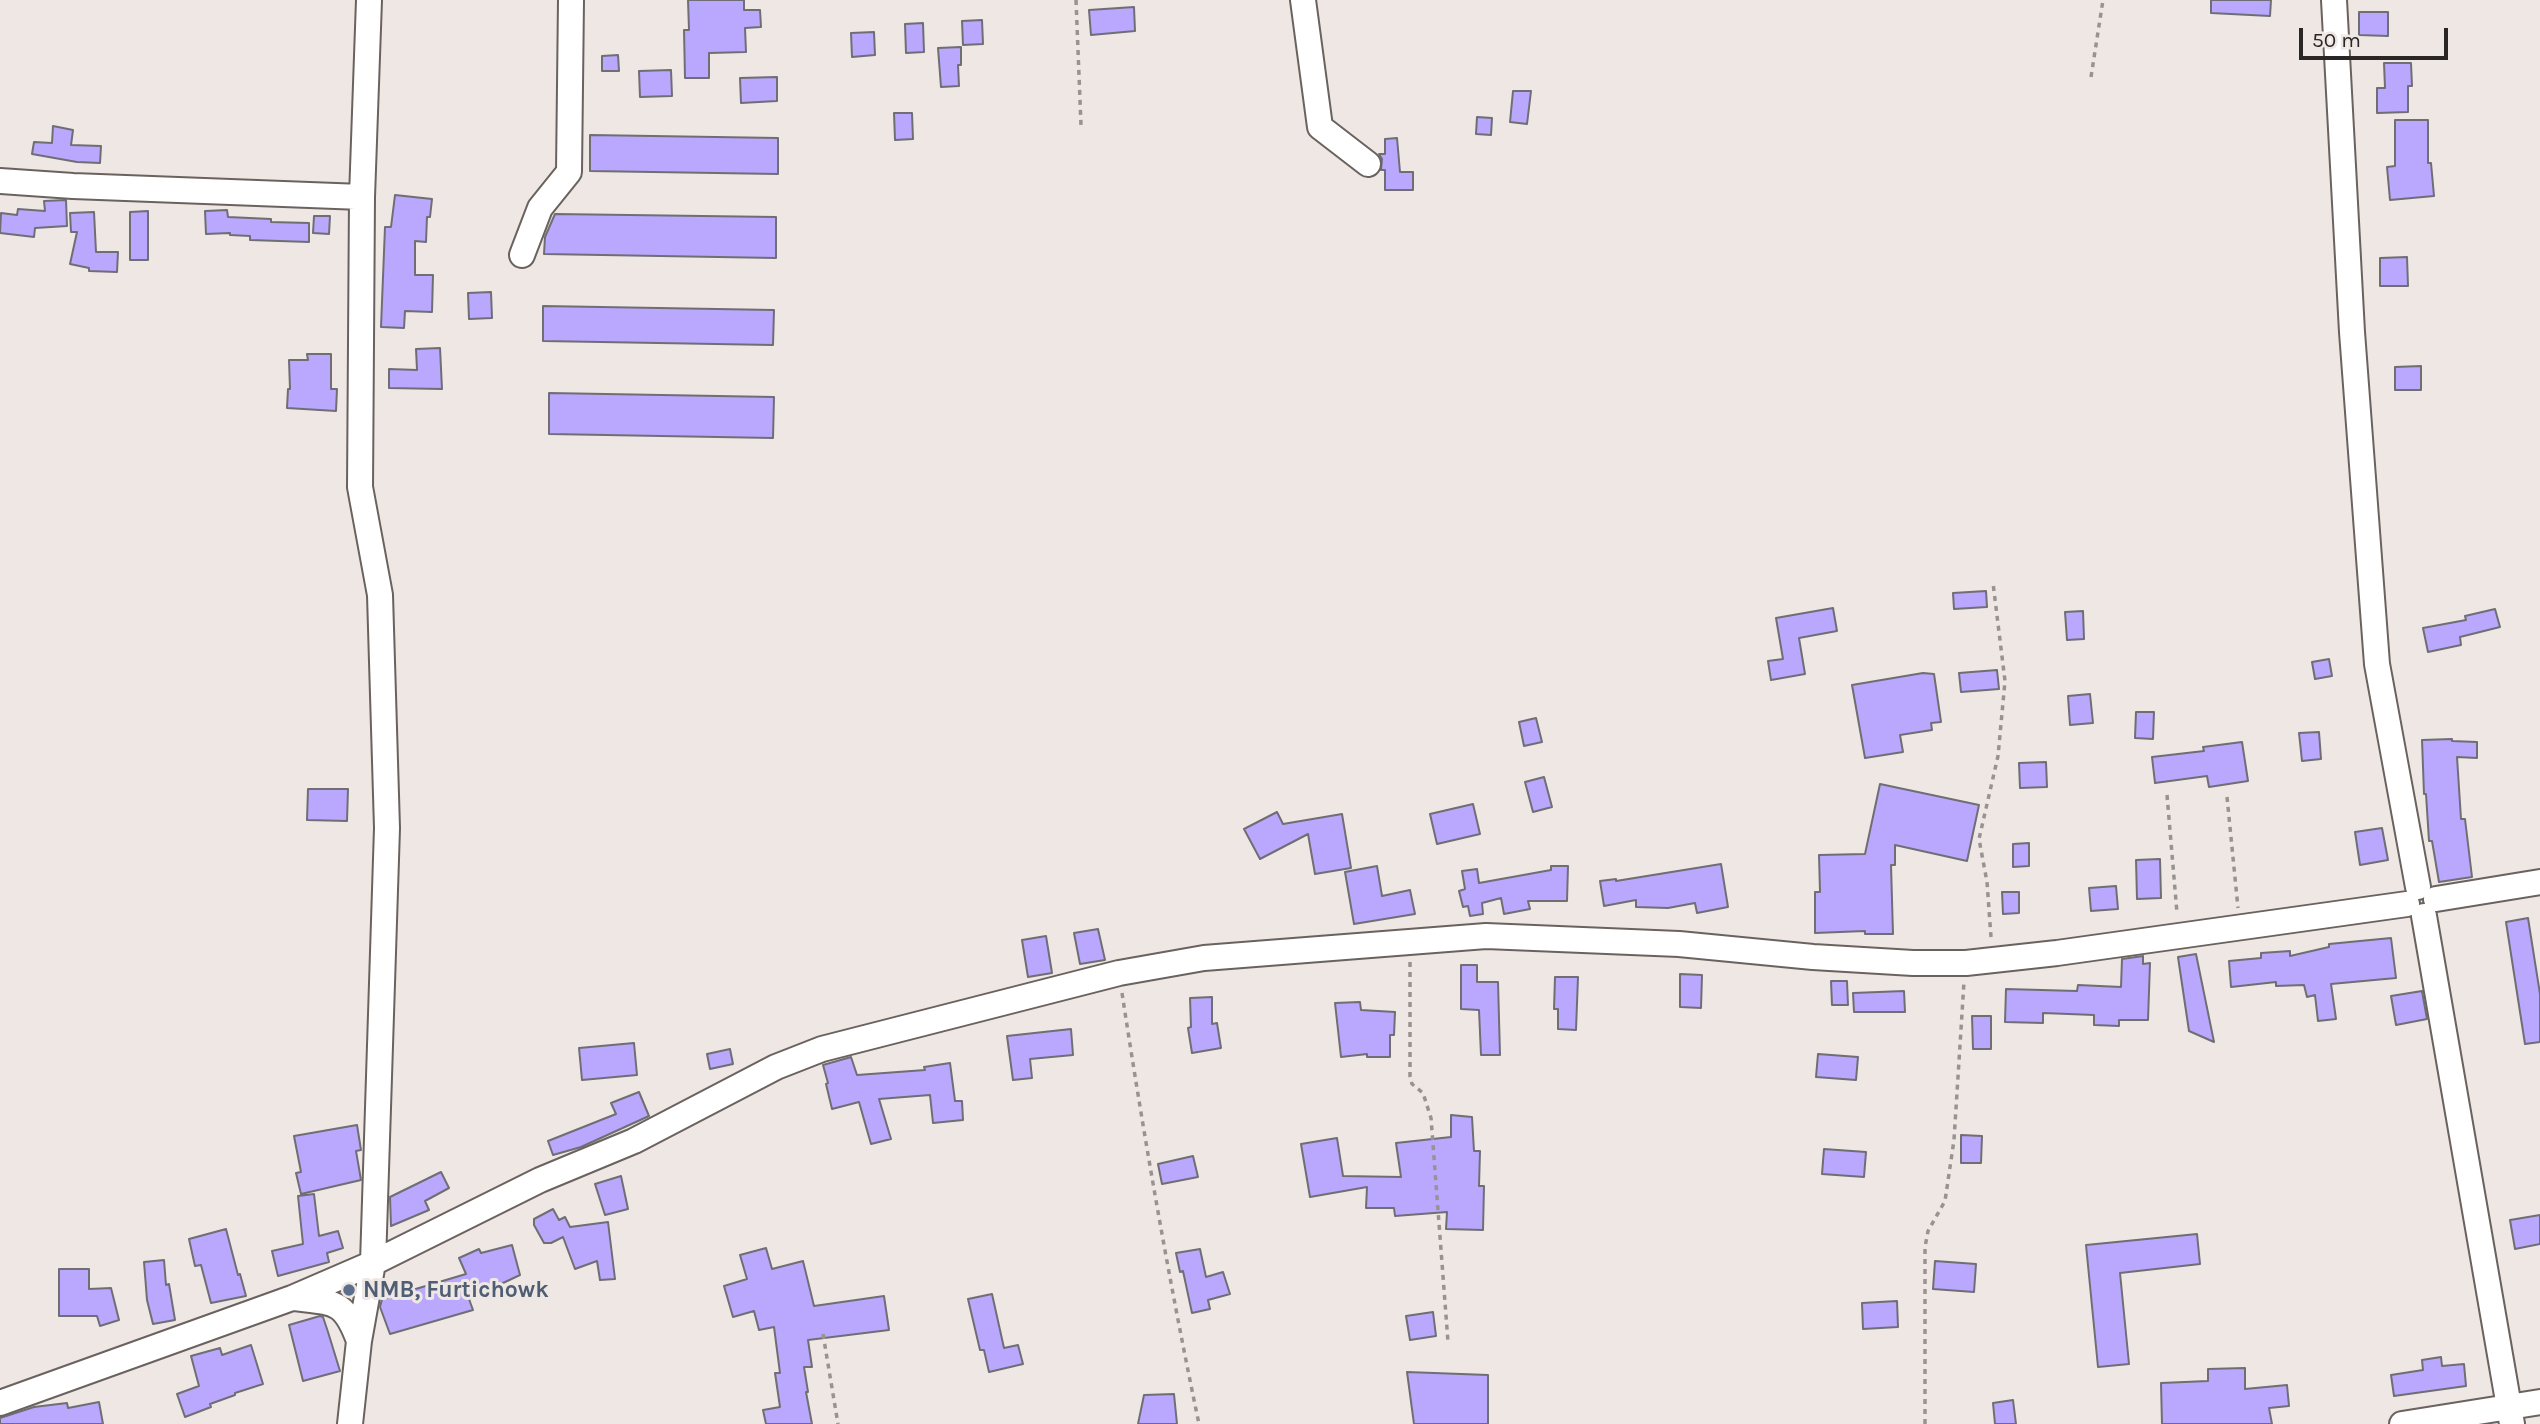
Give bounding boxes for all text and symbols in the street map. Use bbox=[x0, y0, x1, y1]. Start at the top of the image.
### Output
scale bar bbox=[2302, 14, 2451, 58]
text: 50 m bbox=[2312, 28, 2361, 52]
place label: NMB, Furtichowk bbox=[363, 1276, 549, 1304]
marker: NMB, Furtichowk bbox=[341, 1282, 357, 1298]

